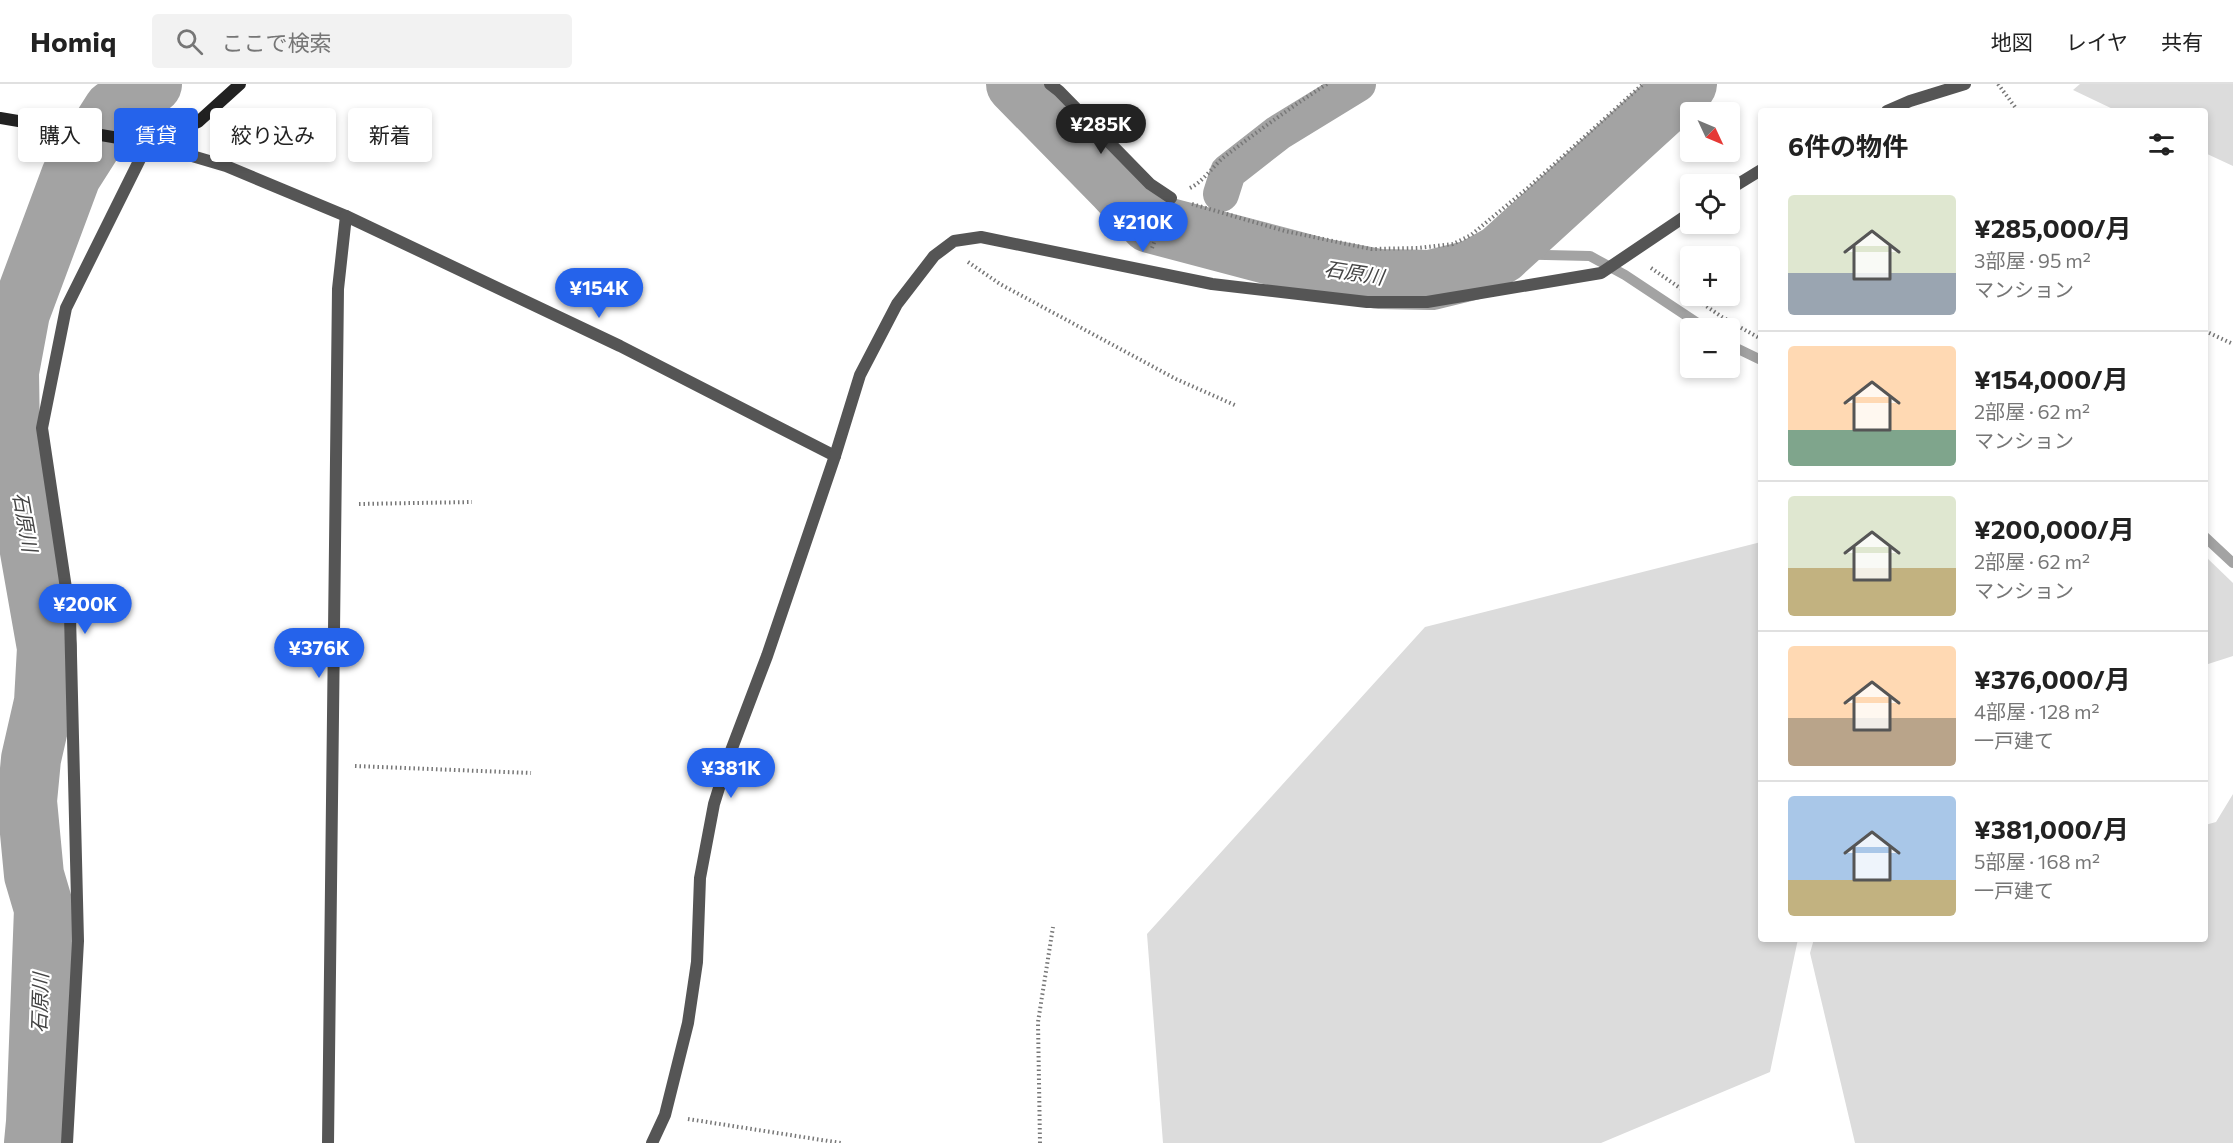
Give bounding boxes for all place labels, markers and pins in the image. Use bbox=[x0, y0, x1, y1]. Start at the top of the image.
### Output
pin: ¥285K bbox=[1059, 104, 1143, 155]
pin: ¥210K bbox=[1101, 202, 1185, 253]
pin: ¥154K bbox=[557, 268, 641, 319]
pin: ¥200K bbox=[43, 584, 127, 635]
pin: ¥376K bbox=[277, 628, 361, 679]
pin: ¥381K bbox=[689, 748, 773, 799]

